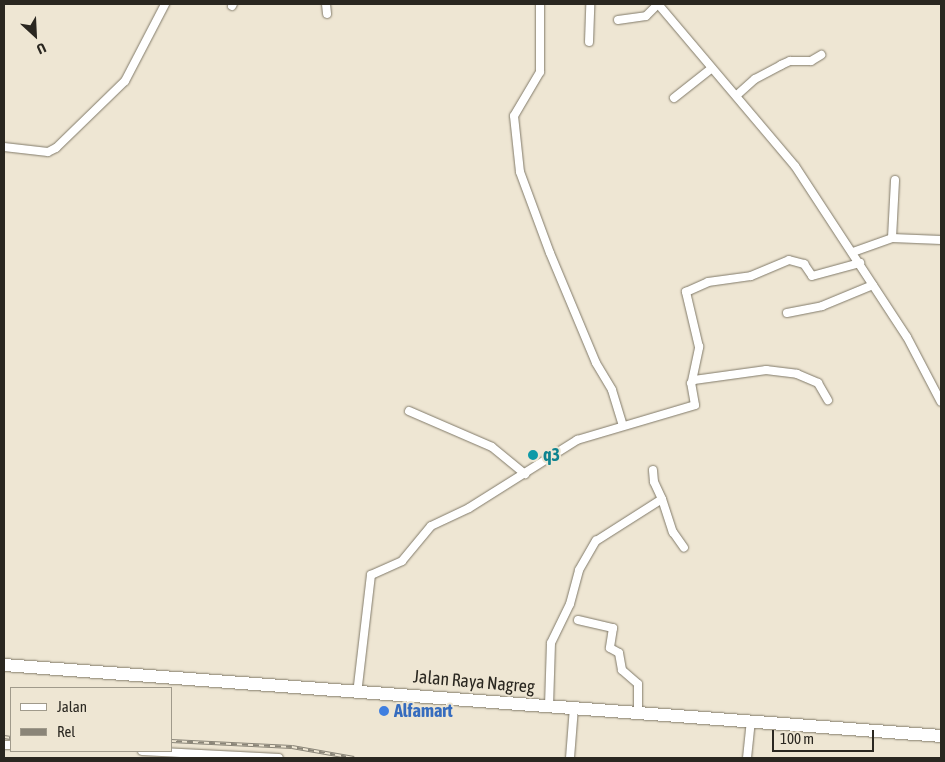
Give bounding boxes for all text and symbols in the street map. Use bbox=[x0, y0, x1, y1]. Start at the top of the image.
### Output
north arrow bbox=[10, 10, 60, 60]
text: U bbox=[34, 40, 48, 58]
place label: q3 bbox=[543, 444, 560, 466]
marker: q3 bbox=[527, 449, 539, 461]
street label: Jalan Raya Nagreg bbox=[412, 666, 536, 698]
legend bbox=[10, 687, 172, 752]
text: Jalan bbox=[57, 698, 87, 715]
place label: Alfamart bbox=[394, 700, 453, 722]
marker: Alfamart bbox=[378, 705, 390, 717]
scale bar bbox=[775, 720, 878, 752]
text: Rel bbox=[57, 723, 75, 740]
text: 100 m bbox=[780, 730, 814, 747]

